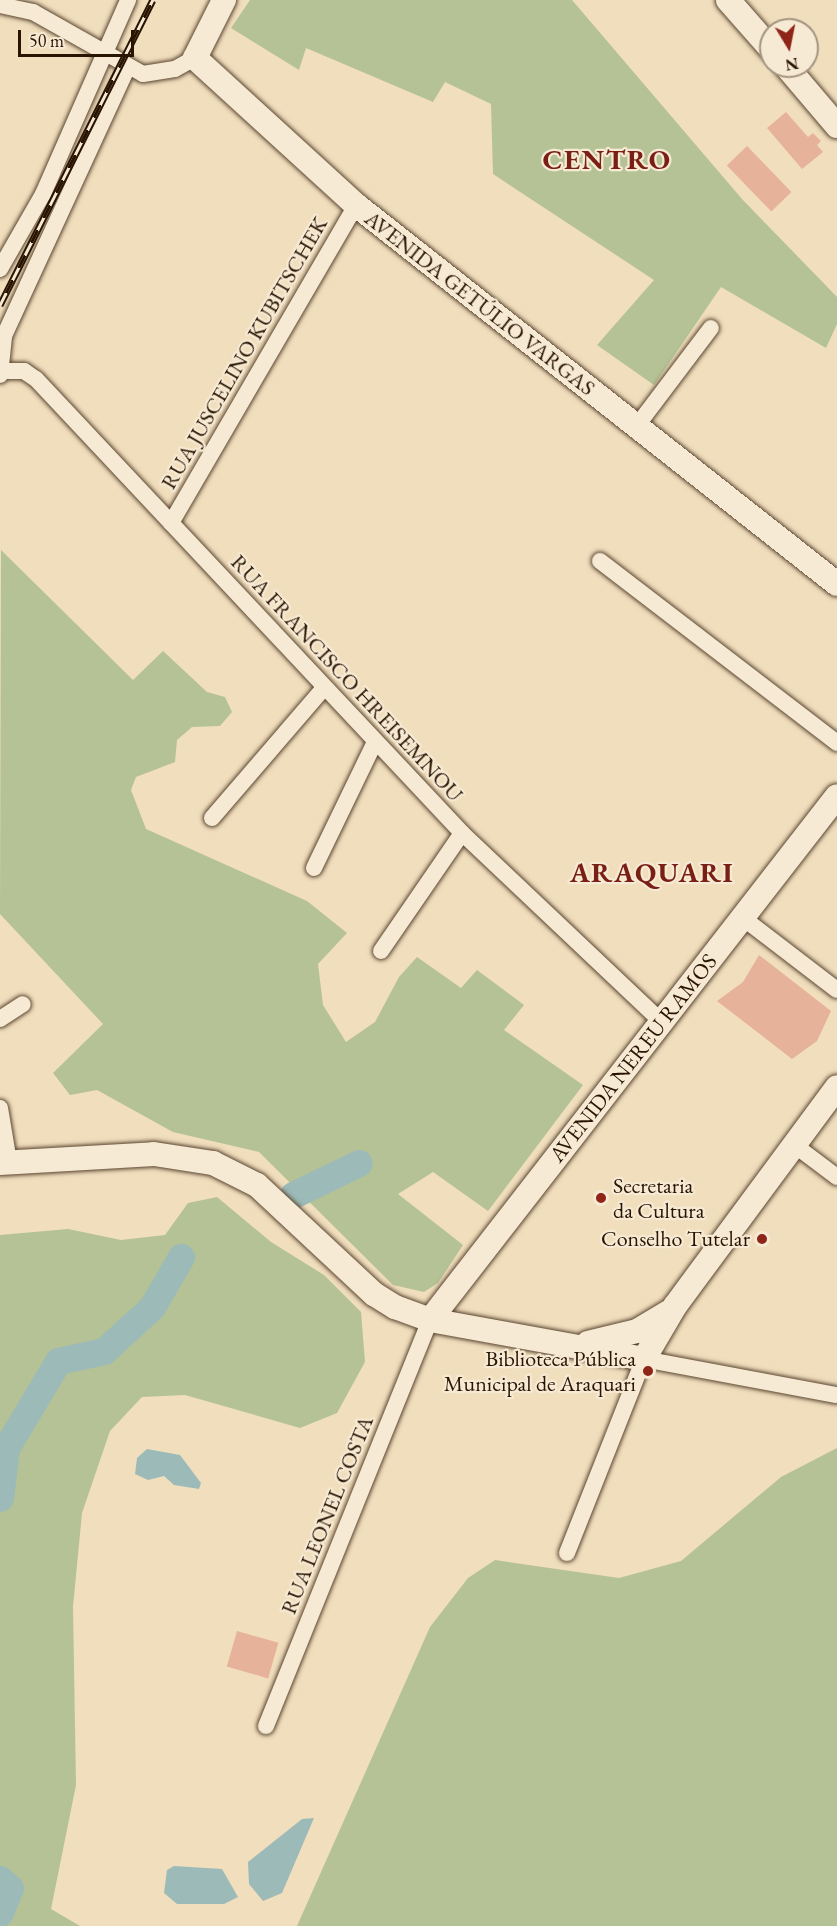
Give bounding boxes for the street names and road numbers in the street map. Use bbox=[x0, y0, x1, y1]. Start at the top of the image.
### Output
street label: AVENIDA GETÚLIO VARGAS bbox=[360, 205, 600, 401]
street label: RUA JUSCELINO KUBITSCHEK bbox=[155, 212, 333, 494]
street label: RUA FRANCISCO HREISEMNOU bbox=[225, 549, 469, 807]
street label: AVENIDA NEREU RAMOS bbox=[543, 949, 723, 1167]
street label: RUA LEONEL COSTA bbox=[275, 1412, 379, 1618]

